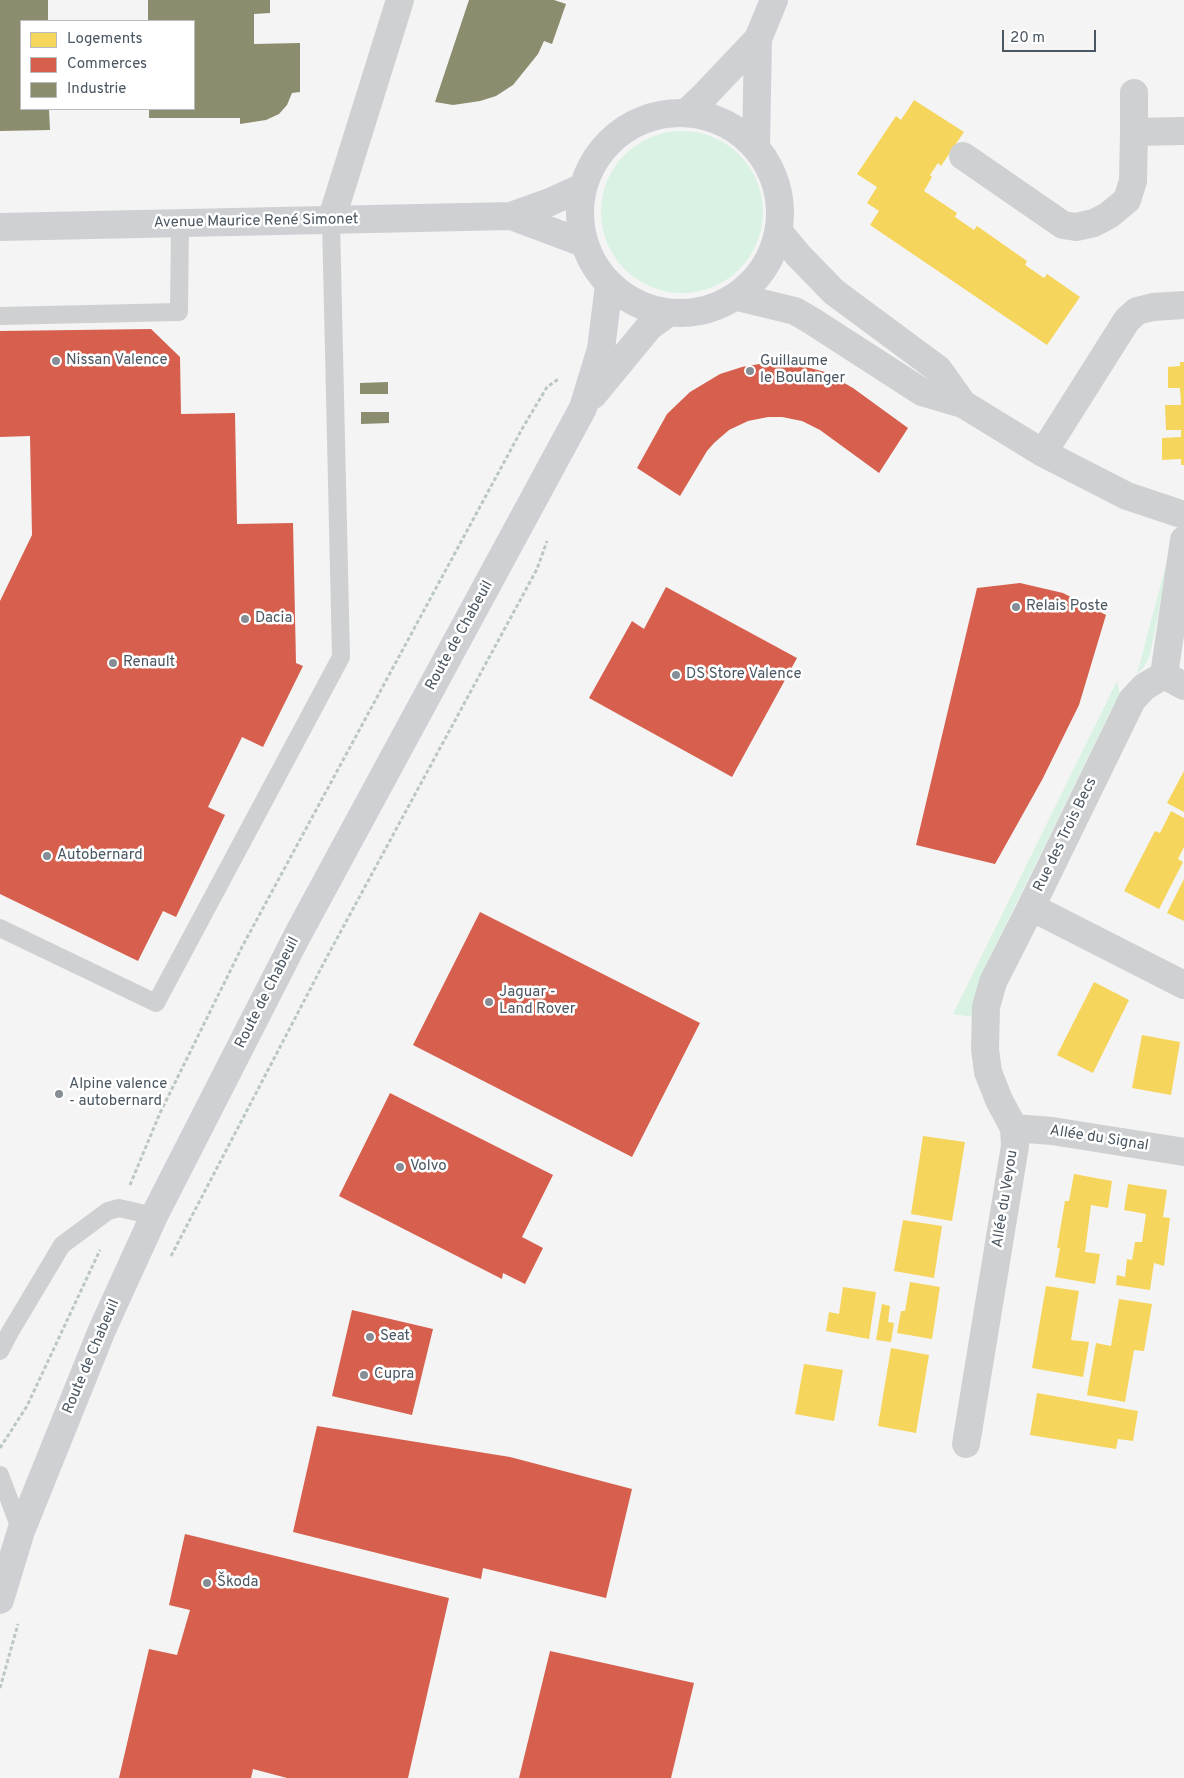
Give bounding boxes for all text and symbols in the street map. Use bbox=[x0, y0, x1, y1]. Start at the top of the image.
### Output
legend bbox=[20, 20, 195, 110]
scale bar bbox=[1004, 20, 1098, 52]
text: 20 m bbox=[1010, 29, 1045, 48]
text: Logements bbox=[67, 30, 143, 49]
text: Commerces bbox=[67, 55, 147, 74]
text: Industrie bbox=[67, 80, 126, 99]
street label: Avenue Maurice René Simonet bbox=[153, 211, 359, 233]
place label: Nissan Valence bbox=[66, 352, 168, 370]
place label: Guillaume le Boulanger bbox=[760, 353, 845, 388]
marker: Nissan Valence bbox=[50, 355, 62, 367]
marker: Guillaume le Boulanger bbox=[744, 365, 756, 377]
street label: Route de Chabeuil bbox=[422, 578, 498, 694]
place label: Relais Poste bbox=[1026, 598, 1108, 616]
marker: Relais Poste bbox=[1010, 601, 1022, 613]
place label: Dacia bbox=[255, 610, 292, 628]
marker: Dacia bbox=[239, 613, 251, 625]
place label: Renault bbox=[123, 654, 175, 672]
marker: Renault bbox=[107, 657, 119, 669]
place label: DS Store Valence bbox=[686, 666, 802, 684]
marker: DS Store Valence bbox=[670, 669, 682, 681]
street label: Rue des Trois Becs bbox=[1031, 775, 1101, 895]
place label: Autobernard bbox=[57, 847, 143, 865]
marker: Autobernard bbox=[41, 850, 53, 862]
street label: Route de Chabeuil bbox=[232, 934, 304, 1052]
place label: Jaguar - Land Rover bbox=[499, 984, 576, 1019]
marker: Jaguar - Land Rover bbox=[483, 996, 495, 1008]
place label: Alpine valence - autobernard bbox=[69, 1076, 167, 1111]
marker: Alpine valence - autobernard bbox=[53, 1088, 65, 1100]
street label: Allée du Signal bbox=[1048, 1122, 1150, 1156]
street label: Allée du Veyou bbox=[989, 1149, 1023, 1249]
place label: Volvo bbox=[410, 1158, 447, 1176]
marker: Volvo bbox=[394, 1161, 406, 1173]
street label: Route de Chabeuil bbox=[60, 1297, 124, 1417]
place label: Seat bbox=[380, 1328, 410, 1346]
marker: Seat bbox=[364, 1331, 376, 1343]
place label: Cupra bbox=[374, 1366, 414, 1384]
marker: Cupra bbox=[358, 1369, 370, 1381]
place label: Škoda bbox=[217, 1574, 258, 1592]
marker: Škoda bbox=[201, 1577, 213, 1589]

